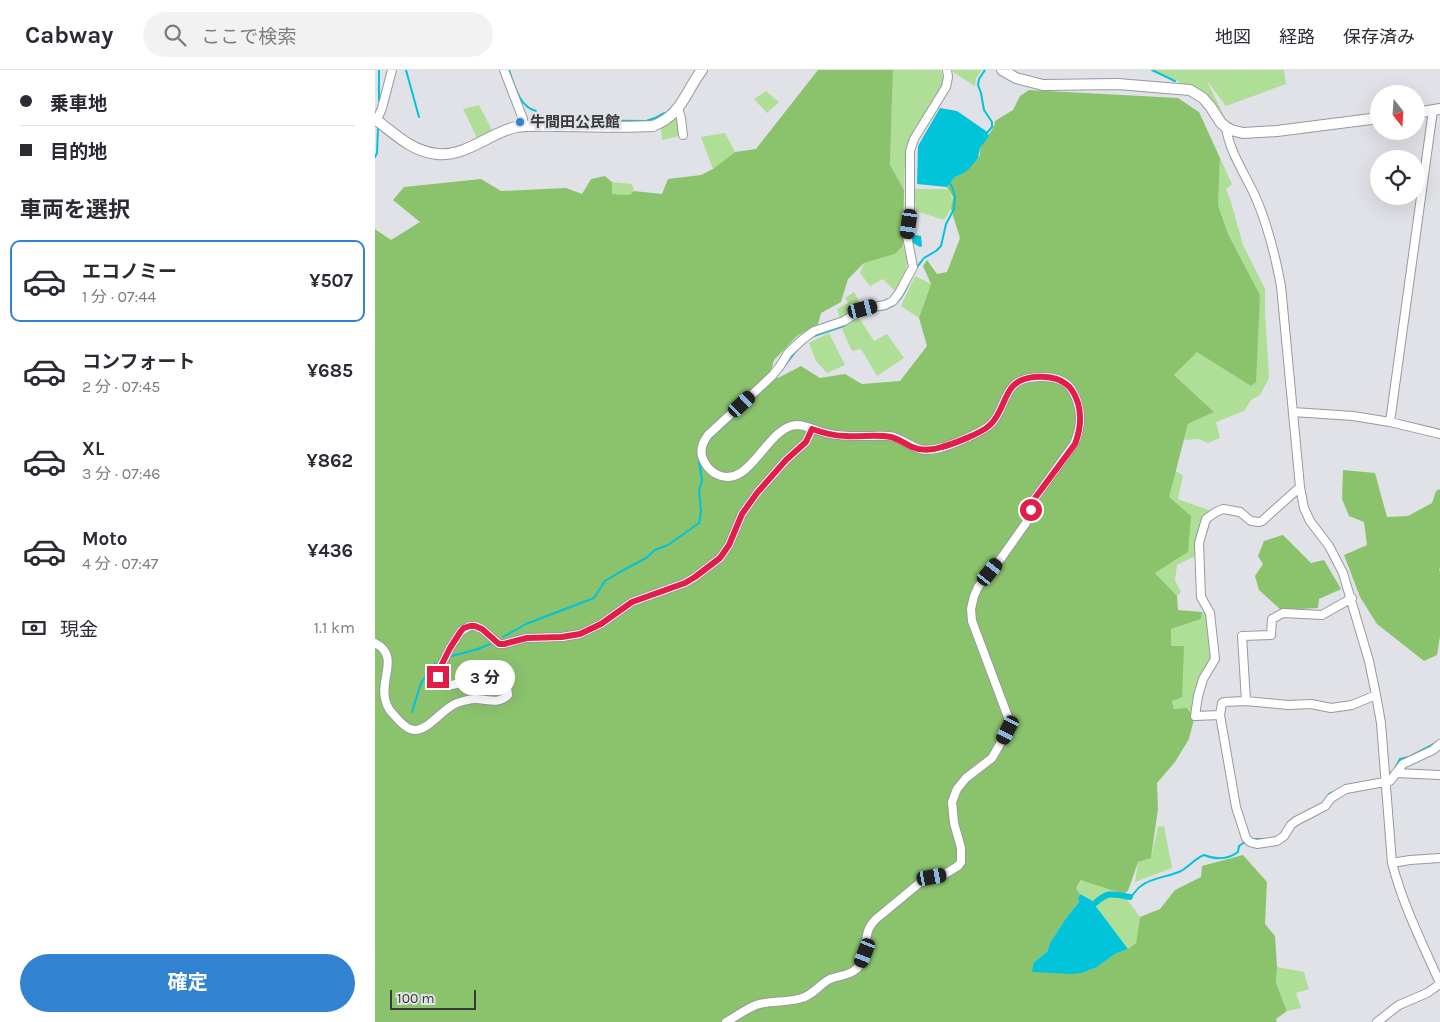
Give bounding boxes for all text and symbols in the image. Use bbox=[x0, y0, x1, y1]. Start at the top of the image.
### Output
search box bbox=[143, 12, 493, 57]
text: Cabway bbox=[25, 21, 113, 49]
icon: search bbox=[161, 21, 189, 49]
text: ここで検索 bbox=[201, 26, 296, 48]
text: 地図 bbox=[1215, 26, 1251, 48]
text: 経路 bbox=[1279, 26, 1315, 48]
text: 保存済み bbox=[1343, 26, 1415, 48]
north arrow bbox=[1370, 85, 1425, 140]
map controls bbox=[1370, 85, 1425, 205]
text: 乗車地 bbox=[50, 93, 107, 115]
place label: 牛間田公民館 bbox=[530, 113, 620, 131]
marker: 牛間田公民館 bbox=[514, 116, 526, 128]
text: 目的地 bbox=[50, 141, 107, 163]
button: locate bbox=[1370, 150, 1425, 205]
text: 車両を選択 bbox=[20, 197, 130, 223]
car bbox=[899, 208, 918, 240]
icon: car bbox=[22, 259, 67, 304]
text: エコノミー bbox=[82, 261, 177, 283]
text: ¥507 bbox=[309, 270, 353, 292]
text: 1 分 · 07:44 bbox=[82, 287, 156, 306]
car bbox=[846, 298, 879, 320]
icon: car bbox=[22, 349, 67, 394]
text: コンフォート bbox=[82, 351, 195, 373]
text: ¥685 bbox=[307, 360, 353, 382]
text: 2 分 · 07:45 bbox=[82, 377, 160, 396]
car bbox=[725, 388, 758, 420]
text: XL bbox=[82, 438, 104, 460]
icon: car bbox=[22, 439, 67, 484]
text: ¥862 bbox=[307, 450, 353, 472]
text: 3 分 · 07:46 bbox=[82, 464, 161, 483]
route start bbox=[1020, 499, 1042, 521]
text: Moto bbox=[82, 528, 128, 550]
icon: car bbox=[22, 529, 67, 574]
text: ¥436 bbox=[307, 540, 353, 562]
text: 4 分 · 07:47 bbox=[82, 554, 158, 573]
car bbox=[974, 556, 1005, 588]
icon: cash bbox=[20, 614, 48, 642]
text: 1.1 km bbox=[314, 618, 355, 637]
text: 現金 bbox=[60, 619, 98, 641]
callout: 3 分 bbox=[455, 660, 515, 694]
route end bbox=[427, 666, 449, 688]
text: 3 分 bbox=[470, 668, 500, 687]
car bbox=[994, 713, 1021, 747]
car bbox=[915, 867, 948, 887]
car bbox=[852, 936, 877, 970]
button: 確定 bbox=[20, 954, 355, 1012]
scale bar bbox=[390, 987, 476, 1010]
text: 100 m bbox=[397, 990, 435, 1007]

